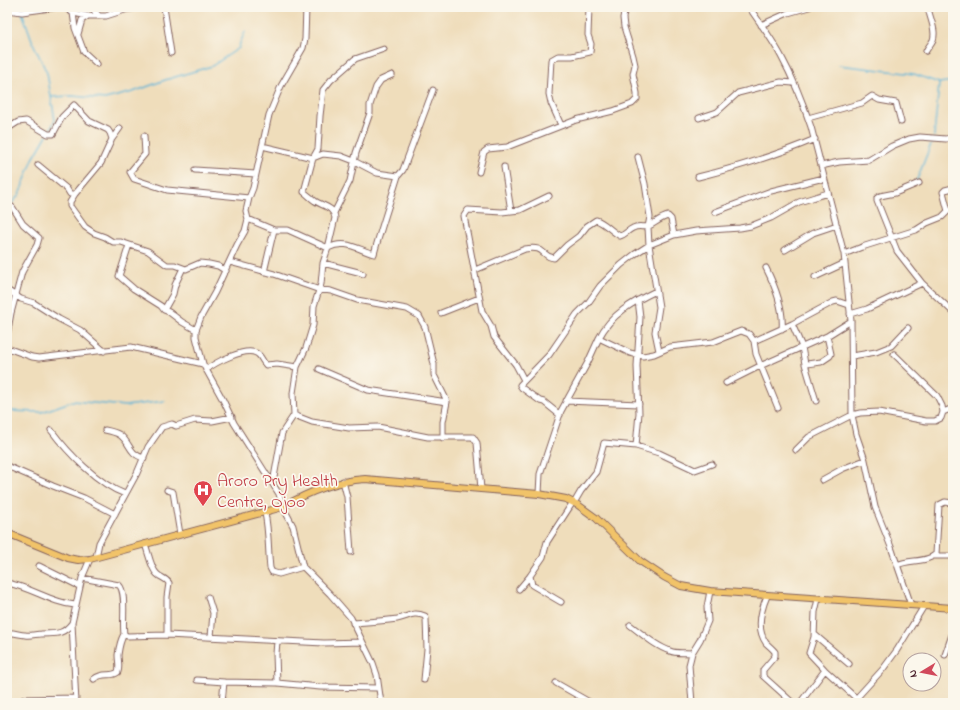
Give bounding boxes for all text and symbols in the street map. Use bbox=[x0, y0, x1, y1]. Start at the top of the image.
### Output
place label: Aroro Pry Health Centre, Ojoo bbox=[217, 469, 338, 516]
hospital icon: Aroro Pry Health Centre, Ojoo bbox=[192, 479, 214, 507]
north arrow bbox=[902, 652, 942, 692]
text: N bbox=[905, 669, 922, 679]

